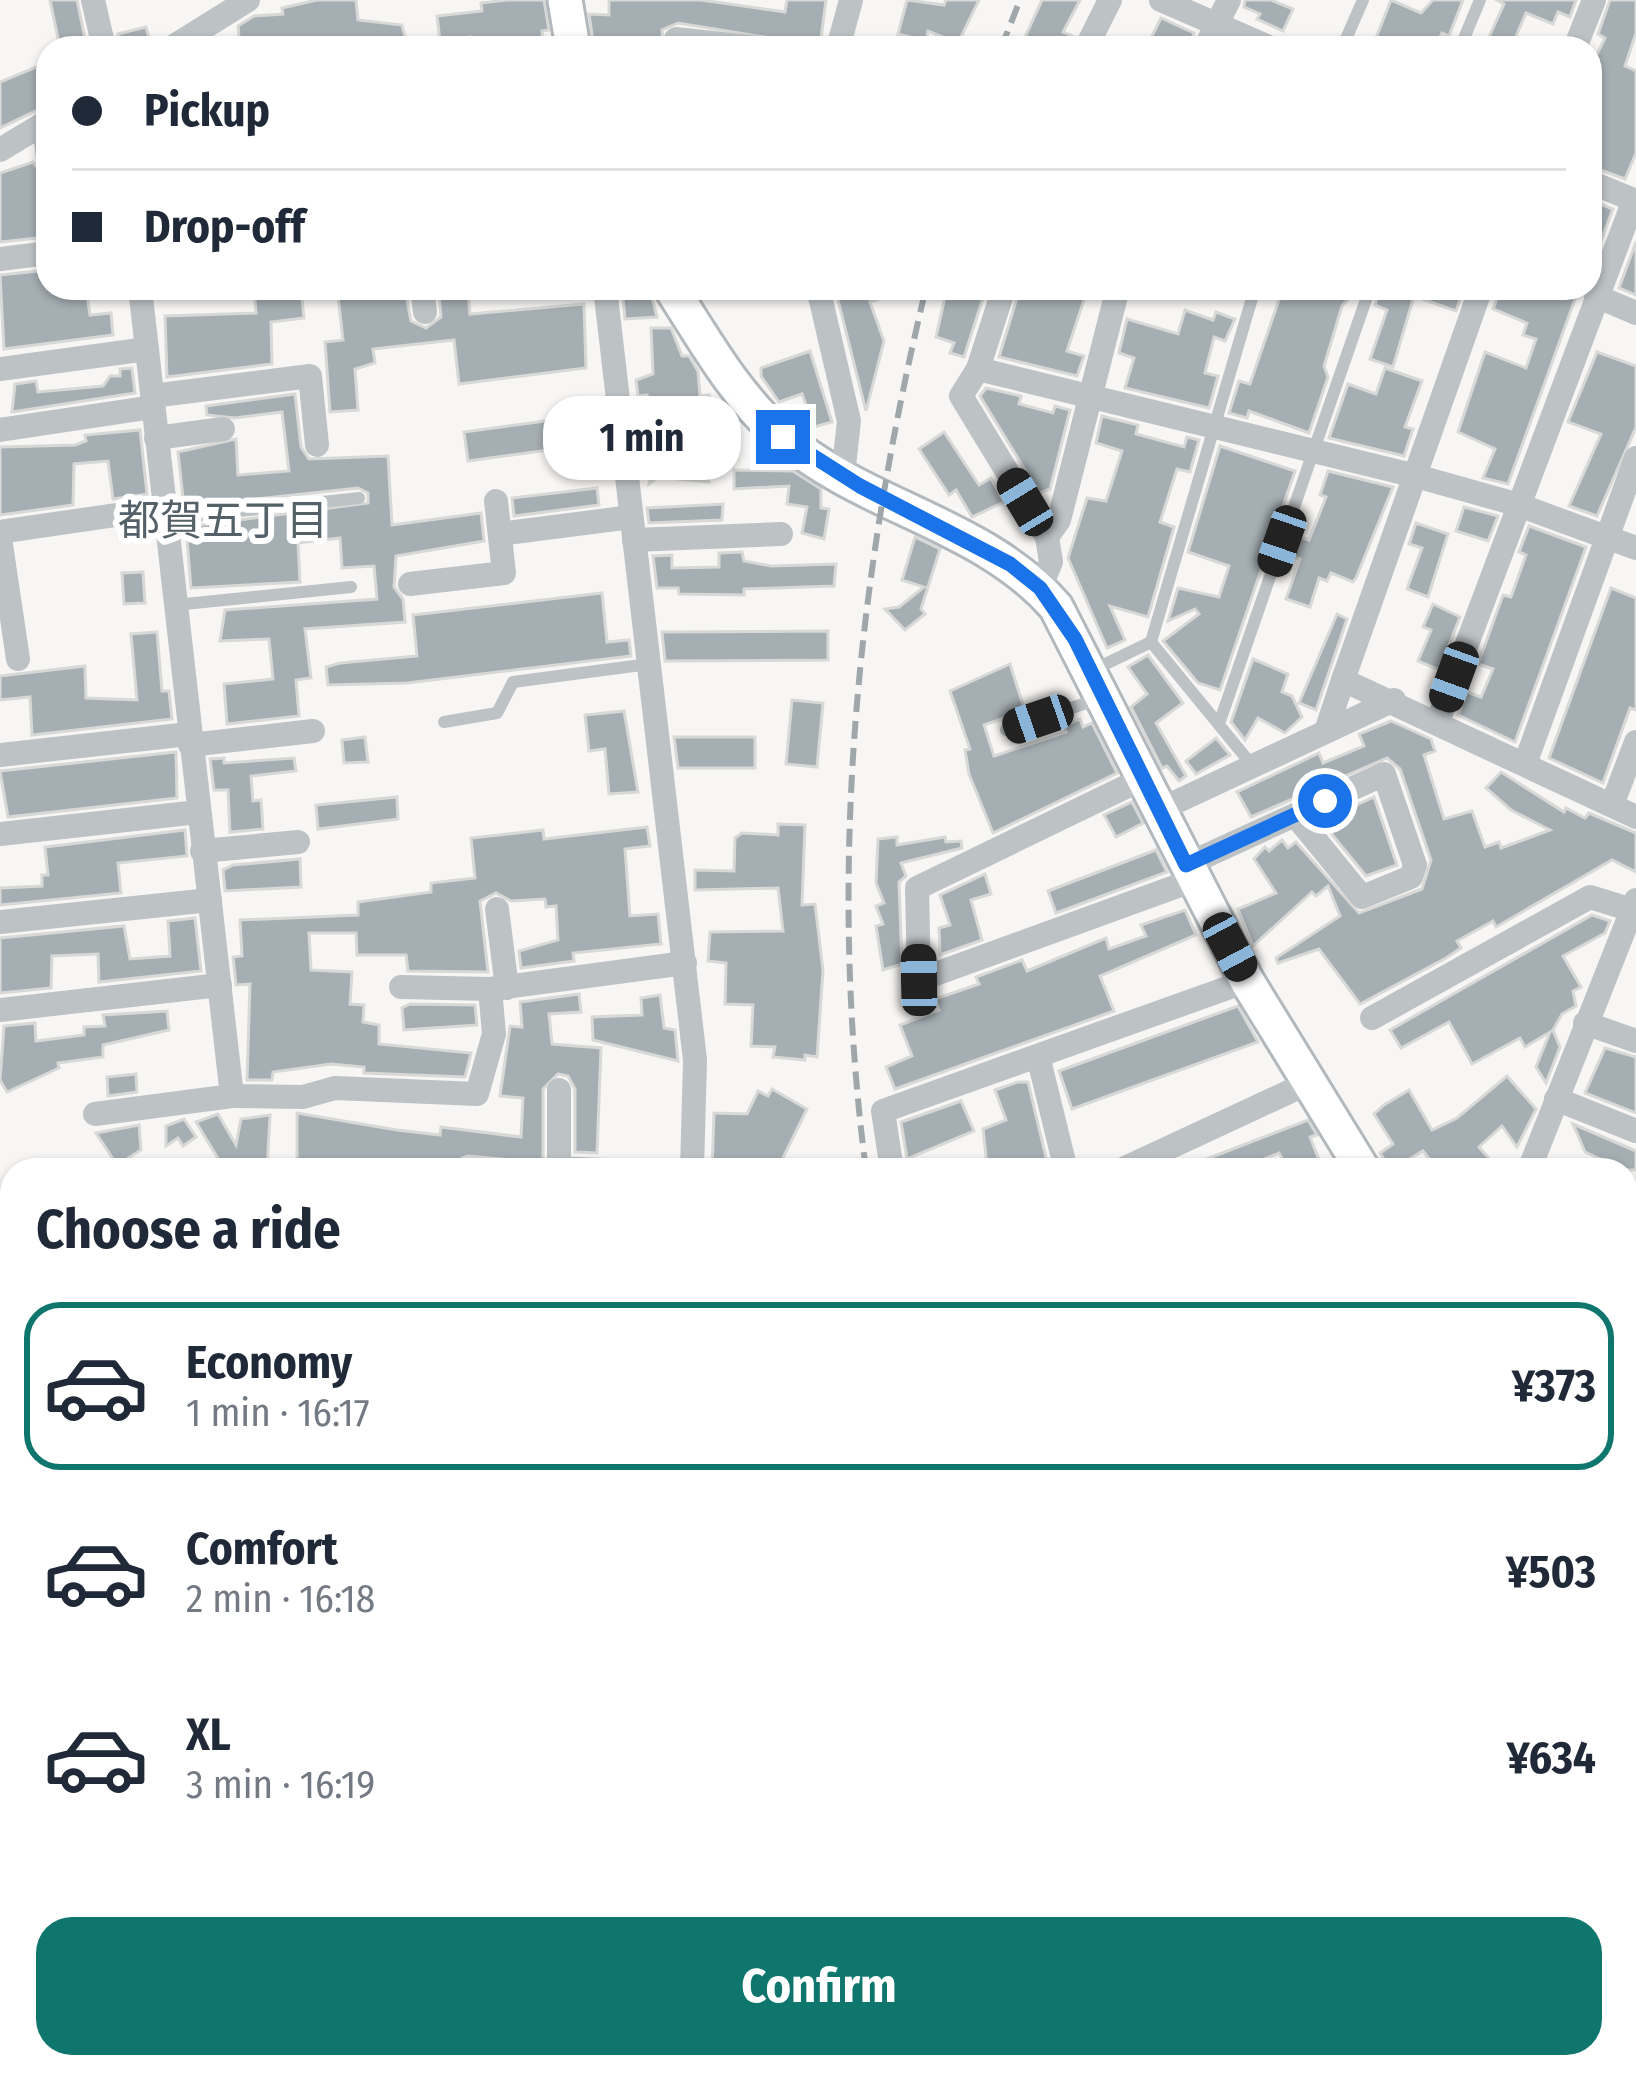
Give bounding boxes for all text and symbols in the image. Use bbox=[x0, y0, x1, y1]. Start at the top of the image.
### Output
text: Pickup bbox=[144, 84, 270, 138]
text: Drop-off bbox=[144, 200, 305, 254]
callout: 1 min bbox=[543, 395, 741, 479]
route end bbox=[756, 410, 810, 464]
text: 1 min bbox=[600, 415, 684, 461]
car bbox=[991, 462, 1059, 542]
district label: 都賀五丁目 bbox=[118, 496, 328, 546]
car bbox=[1253, 501, 1311, 581]
car bbox=[1425, 637, 1483, 717]
car bbox=[998, 690, 1078, 748]
route start bbox=[1298, 774, 1352, 828]
car bbox=[1197, 907, 1263, 987]
car bbox=[900, 944, 938, 1016]
text: Choose a ride bbox=[36, 1198, 341, 1262]
icon: car bbox=[42, 1332, 150, 1440]
text: Economy bbox=[186, 1336, 352, 1390]
text: ¥373 bbox=[1512, 1359, 1596, 1413]
text: 1 min · 16:17 bbox=[186, 1390, 370, 1436]
icon: car bbox=[42, 1518, 150, 1626]
text: Comfort bbox=[186, 1522, 338, 1576]
text: ¥503 bbox=[1506, 1545, 1596, 1599]
text: 2 min · 16:18 bbox=[186, 1576, 375, 1622]
icon: car bbox=[42, 1704, 150, 1812]
text: XL bbox=[186, 1708, 231, 1762]
text: ¥634 bbox=[1507, 1731, 1596, 1785]
text: 3 min · 16:19 bbox=[186, 1762, 375, 1808]
button: Confirm bbox=[36, 1917, 1602, 2055]

